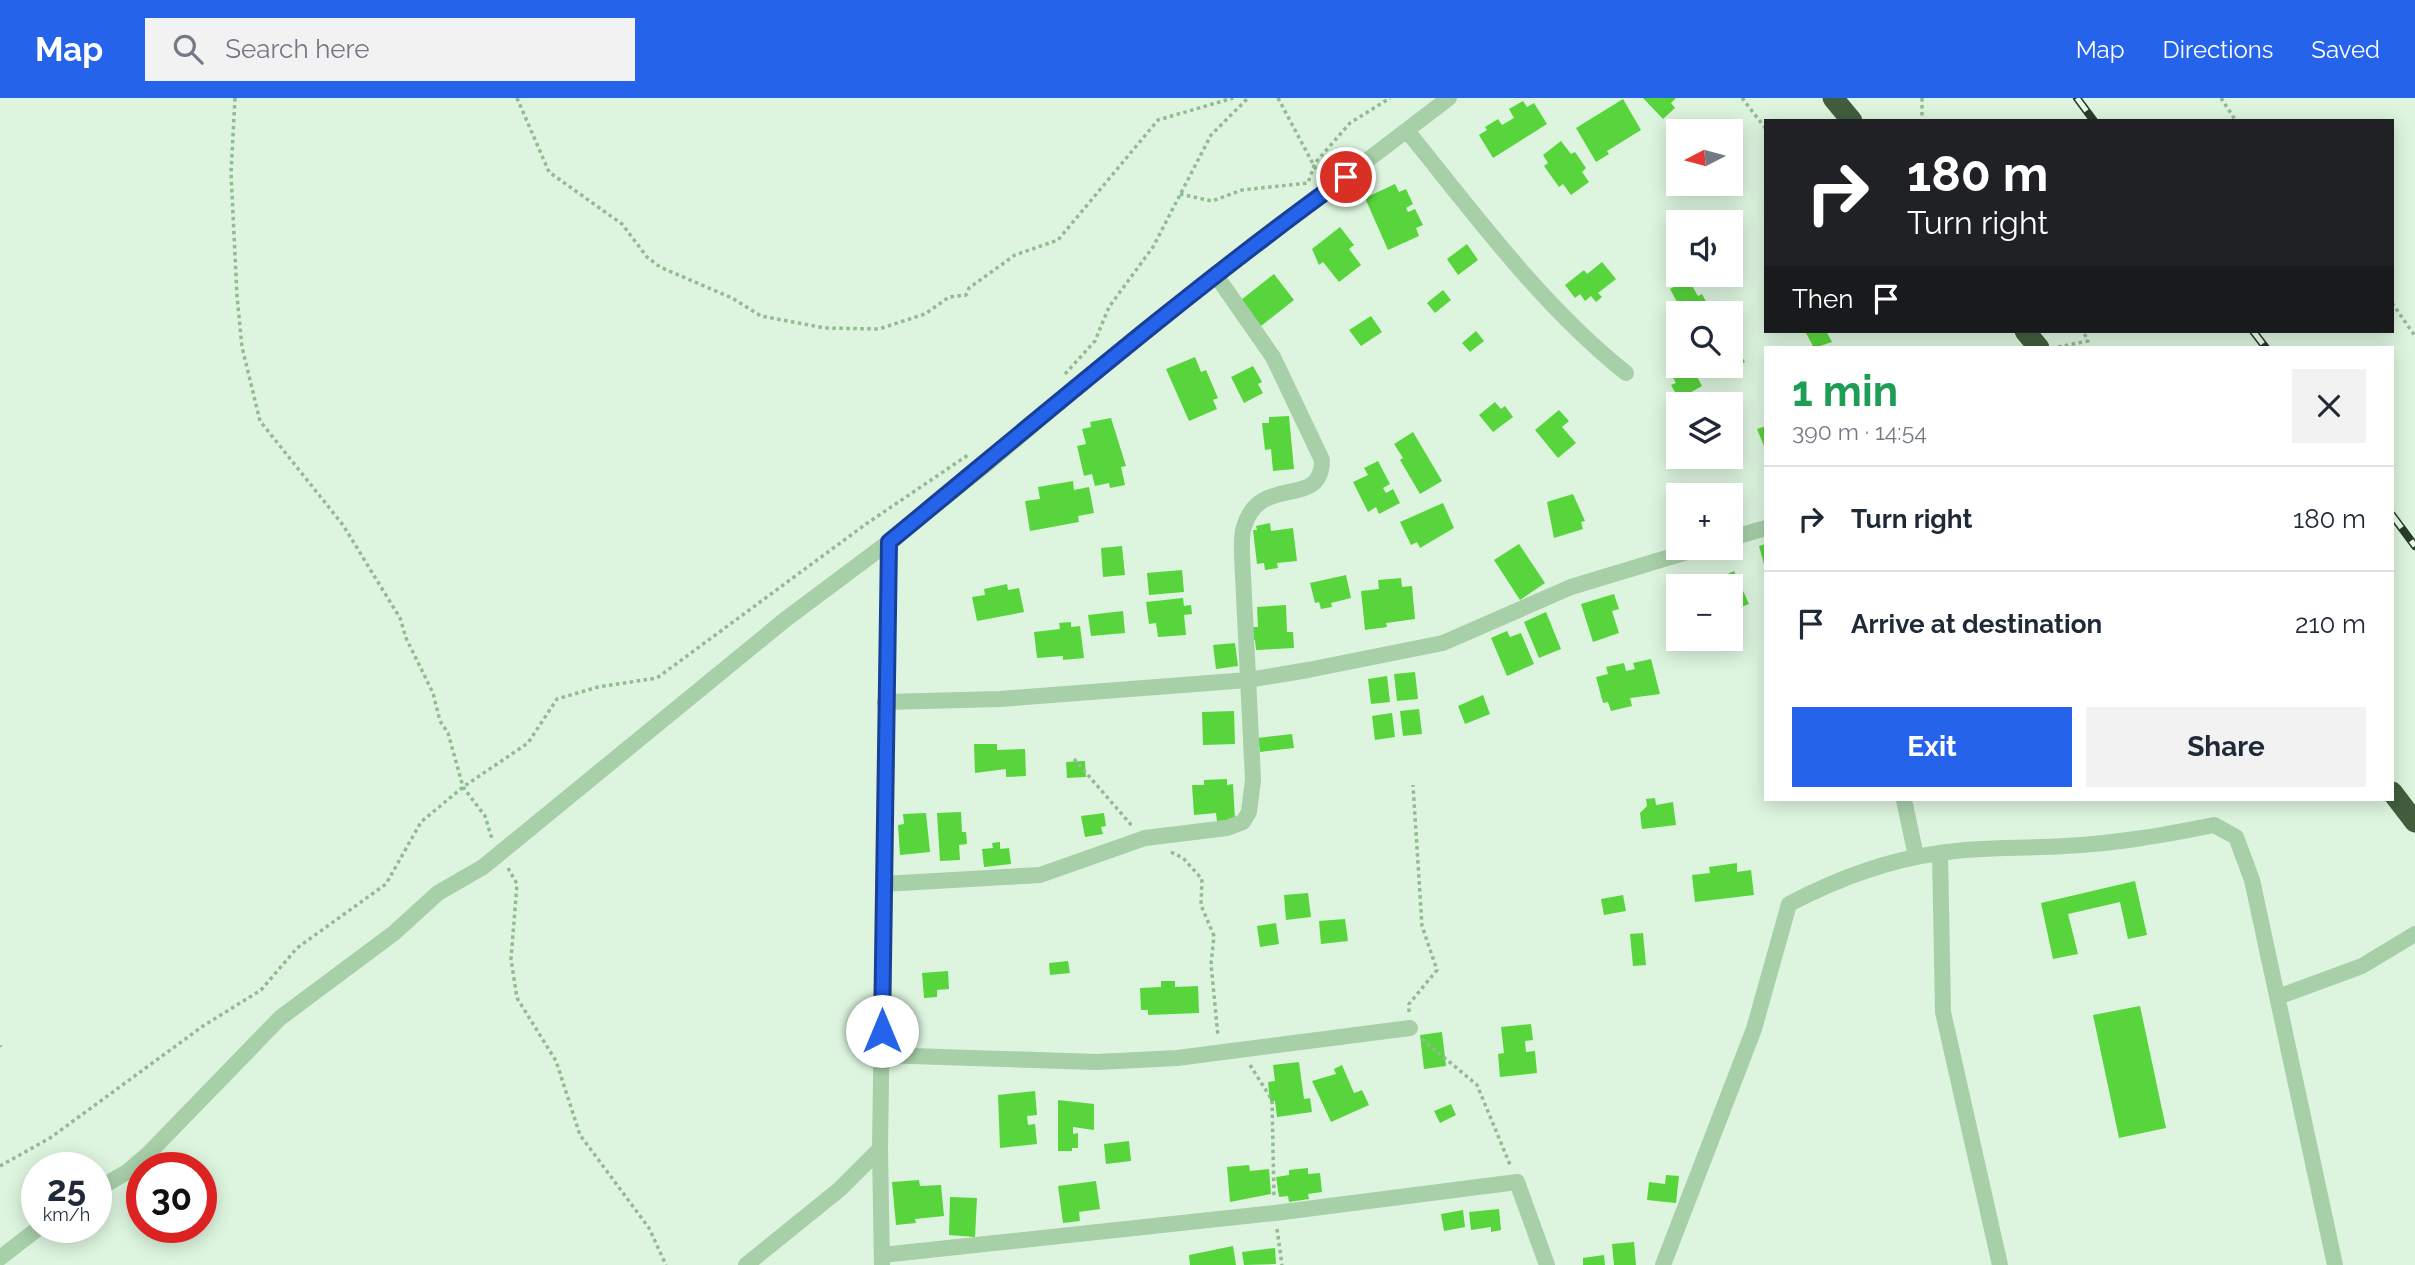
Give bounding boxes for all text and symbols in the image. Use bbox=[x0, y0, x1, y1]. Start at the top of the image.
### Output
search box bbox=[145, 18, 635, 81]
text: Map bbox=[35, 30, 103, 69]
icon: search bbox=[169, 30, 207, 68]
text: Search here bbox=[225, 34, 370, 64]
text: Map bbox=[2076, 35, 2125, 64]
text: Directions bbox=[2163, 35, 2273, 64]
text: Saved bbox=[2311, 35, 2380, 64]
north arrow bbox=[1666, 119, 1743, 196]
map controls bbox=[1666, 119, 1743, 651]
text: 180 m bbox=[1907, 145, 2048, 202]
pin bbox=[1316, 147, 1376, 207]
icon: right bbox=[1792, 147, 1883, 238]
icon: arrive bbox=[1327, 158, 1365, 196]
text: Turn right bbox=[1907, 204, 2048, 241]
button: sound bbox=[1666, 210, 1743, 287]
icon: arrive bbox=[1867, 280, 1905, 318]
text: Then bbox=[1792, 284, 1853, 314]
button: search bbox=[1666, 301, 1743, 378]
text: 1 min bbox=[1792, 367, 1898, 416]
button: close bbox=[2292, 369, 2366, 443]
button: layers bbox=[1666, 392, 1743, 469]
text: 390 m · 14:54 bbox=[1792, 418, 1927, 445]
button: + bbox=[1666, 483, 1743, 560]
icon: right bbox=[1792, 500, 1830, 538]
text: Turn right bbox=[1851, 504, 1972, 534]
text: 180 m bbox=[2293, 504, 2366, 534]
button: − bbox=[1666, 574, 1743, 651]
icon: arrive bbox=[1792, 605, 1830, 643]
text: Arrive at destination bbox=[1851, 609, 2102, 639]
text: 210 m bbox=[2295, 609, 2366, 639]
button: Exit bbox=[1792, 707, 2072, 787]
button: Share bbox=[2086, 707, 2366, 787]
position arrow bbox=[845, 994, 919, 1068]
speed limit sign: 30 bbox=[126, 1152, 217, 1243]
text: 25 bbox=[47, 1168, 86, 1209]
text: km/h bbox=[43, 1204, 90, 1225]

